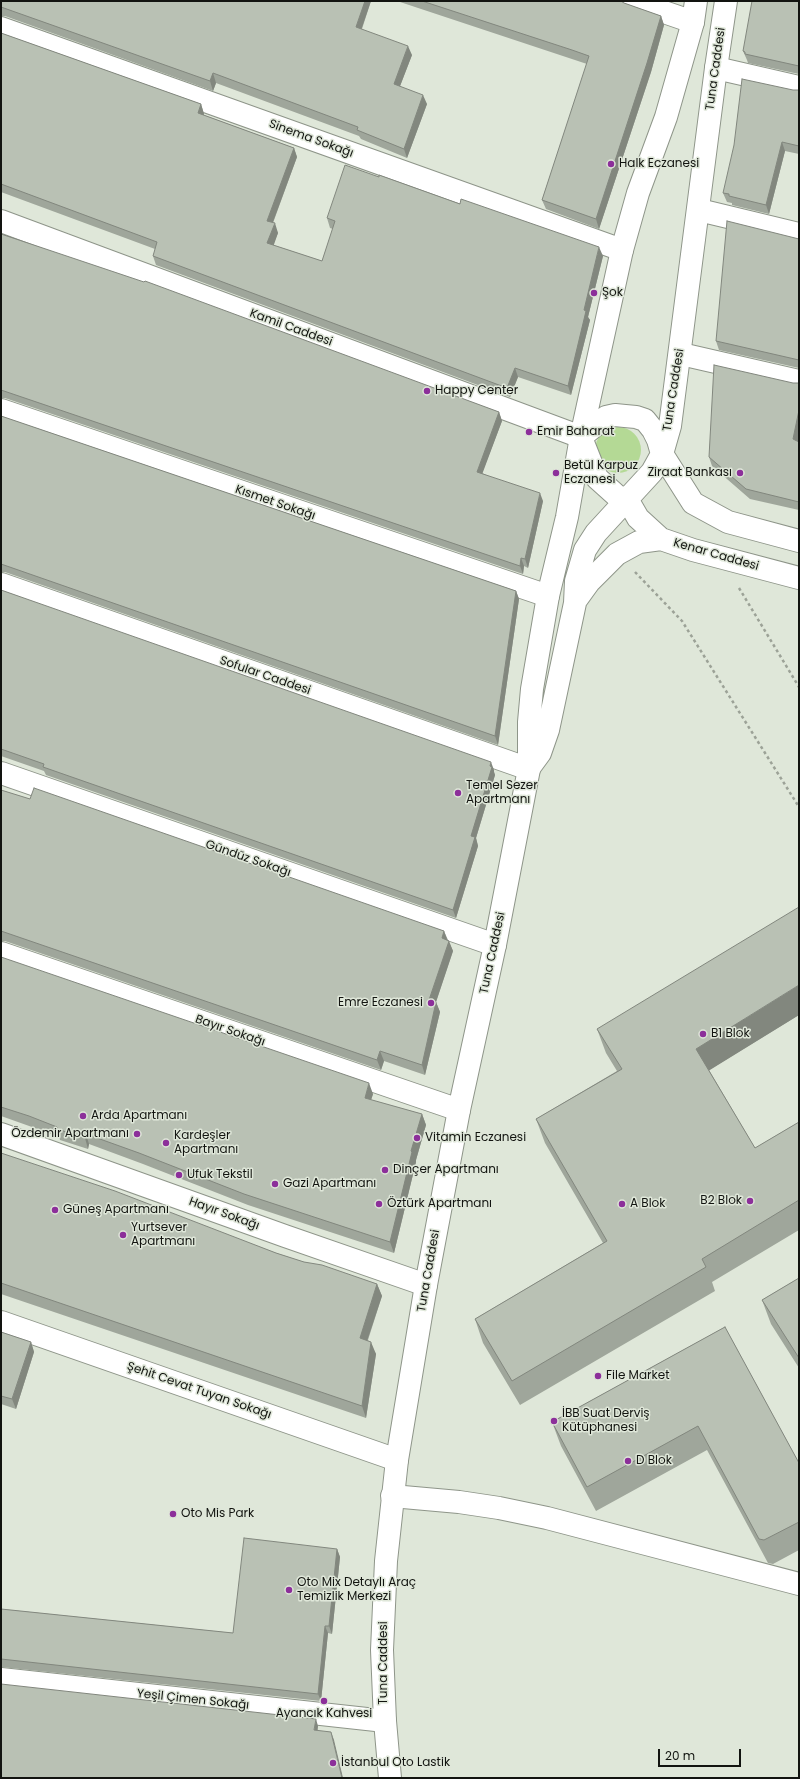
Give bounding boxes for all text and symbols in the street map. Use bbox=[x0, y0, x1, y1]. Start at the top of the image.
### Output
street label: Tuna Caddesi bbox=[703, 27, 729, 111]
street label: Sinema Sokağı bbox=[267, 117, 355, 161]
place label: Halk Eczanesi bbox=[619, 157, 699, 171]
marker: Halk Eczanesi bbox=[606, 159, 616, 169]
place label: Şok bbox=[602, 286, 623, 300]
marker: Şok bbox=[589, 288, 599, 298]
street label: Kamil Caddesi bbox=[248, 306, 334, 350]
street label: Tuna Caddesi bbox=[660, 348, 688, 432]
place label: Happy Center bbox=[435, 384, 518, 398]
marker: Happy Center bbox=[422, 386, 432, 396]
place label: Emir Baharat bbox=[537, 425, 614, 439]
marker: Emir Baharat bbox=[524, 427, 534, 437]
place label: Betül Karpuz Eczanesi bbox=[564, 459, 638, 487]
place label: Ziraat Bankası bbox=[648, 466, 732, 480]
marker: Betül Karpuz Eczanesi bbox=[551, 468, 561, 478]
marker: Ziraat Bankası bbox=[735, 468, 745, 478]
street label: Kısmet Sokağı bbox=[233, 483, 317, 523]
street label: Kenar Caddesi bbox=[672, 536, 760, 574]
street label: Sofular Caddesi bbox=[218, 654, 312, 698]
place label: Temel Sezer Apartmanı bbox=[466, 779, 538, 807]
marker: Temel Sezer Apartmanı bbox=[453, 788, 463, 798]
street label: Gündüz Sokağı bbox=[203, 838, 293, 880]
street label: Tuna Caddesi bbox=[477, 911, 509, 995]
place label: Emre Eczanesi bbox=[338, 996, 423, 1010]
marker: Emre Eczanesi bbox=[426, 998, 436, 1008]
street label: Bayır Sokağı bbox=[193, 1012, 267, 1050]
place label: B1 Blok bbox=[711, 1027, 750, 1041]
marker: B1 Blok bbox=[698, 1029, 708, 1039]
place label: Arda Apartmanı bbox=[91, 1109, 187, 1123]
marker: Arda Apartmanı bbox=[78, 1111, 88, 1121]
place label: Özdemir Apartmanı bbox=[11, 1127, 129, 1141]
marker: Özdemir Apartmanı bbox=[132, 1129, 142, 1139]
place label: Kardeşler Apartmanı bbox=[174, 1129, 238, 1157]
place label: Vitamin Eczanesi bbox=[425, 1131, 526, 1145]
marker: Vitamin Eczanesi bbox=[412, 1133, 422, 1143]
marker: Kardeşler Apartmanı bbox=[161, 1138, 171, 1148]
place label: Dinçer Apartmanı bbox=[393, 1163, 499, 1177]
marker: Dinçer Apartmanı bbox=[380, 1165, 390, 1175]
place label: Ufuk Tekstil bbox=[187, 1168, 253, 1182]
marker: Ufuk Tekstil bbox=[174, 1170, 184, 1180]
place label: Gazi Apartmanı bbox=[283, 1177, 376, 1191]
marker: Gazi Apartmanı bbox=[270, 1179, 280, 1189]
place label: B2 Blok bbox=[700, 1194, 742, 1208]
street label: Hayır Sokağı bbox=[187, 1195, 261, 1233]
marker: B2 Blok bbox=[745, 1196, 755, 1206]
place label: Öztürk Apartmanı bbox=[387, 1197, 492, 1211]
place label: A Blok bbox=[630, 1197, 665, 1211]
marker: Öztürk Apartmanı bbox=[374, 1199, 384, 1209]
marker: A Blok bbox=[617, 1199, 627, 1209]
place label: Güneş Apartmanı bbox=[63, 1203, 169, 1217]
marker: Güneş Apartmanı bbox=[50, 1205, 60, 1215]
place label: Yurtsever Apartmanı bbox=[131, 1221, 195, 1249]
street label: Tuna Caddesi bbox=[415, 1229, 443, 1313]
marker: Yurtsever Apartmanı bbox=[118, 1230, 128, 1240]
street label: Şehit Cevat Tuyan Sokağı bbox=[125, 1359, 273, 1423]
place label: File Market bbox=[606, 1369, 670, 1383]
marker: File Market bbox=[593, 1371, 603, 1381]
place label: İBB Suat Derviş Kütüphanesi bbox=[562, 1407, 650, 1435]
marker: İBB Suat Derviş Kütüphanesi bbox=[549, 1416, 559, 1426]
place label: D Blok bbox=[636, 1454, 672, 1468]
marker: D Blok bbox=[623, 1456, 633, 1466]
place label: Oto Mis Park bbox=[181, 1507, 254, 1521]
marker: Oto Mis Park bbox=[168, 1509, 178, 1519]
place label: Oto Mix Detaylı Araç Temizlik Merkezi bbox=[297, 1576, 416, 1604]
marker: Oto Mix Detaylı Araç Temizlik Merkezi bbox=[284, 1585, 294, 1595]
street label: Tuna Caddesi bbox=[377, 1621, 391, 1705]
street label: Yeşil Çimen Sokağı bbox=[136, 1687, 250, 1713]
marker: Ayancık Kahvesi bbox=[319, 1696, 329, 1706]
place label: Ayancık Kahvesi bbox=[276, 1707, 372, 1721]
scale bar bbox=[660, 1741, 743, 1767]
text: 20 m bbox=[665, 1747, 695, 1764]
place label: İstanbul Oto Lastik bbox=[341, 1756, 450, 1770]
marker: İstanbul Oto Lastik bbox=[328, 1758, 338, 1768]

